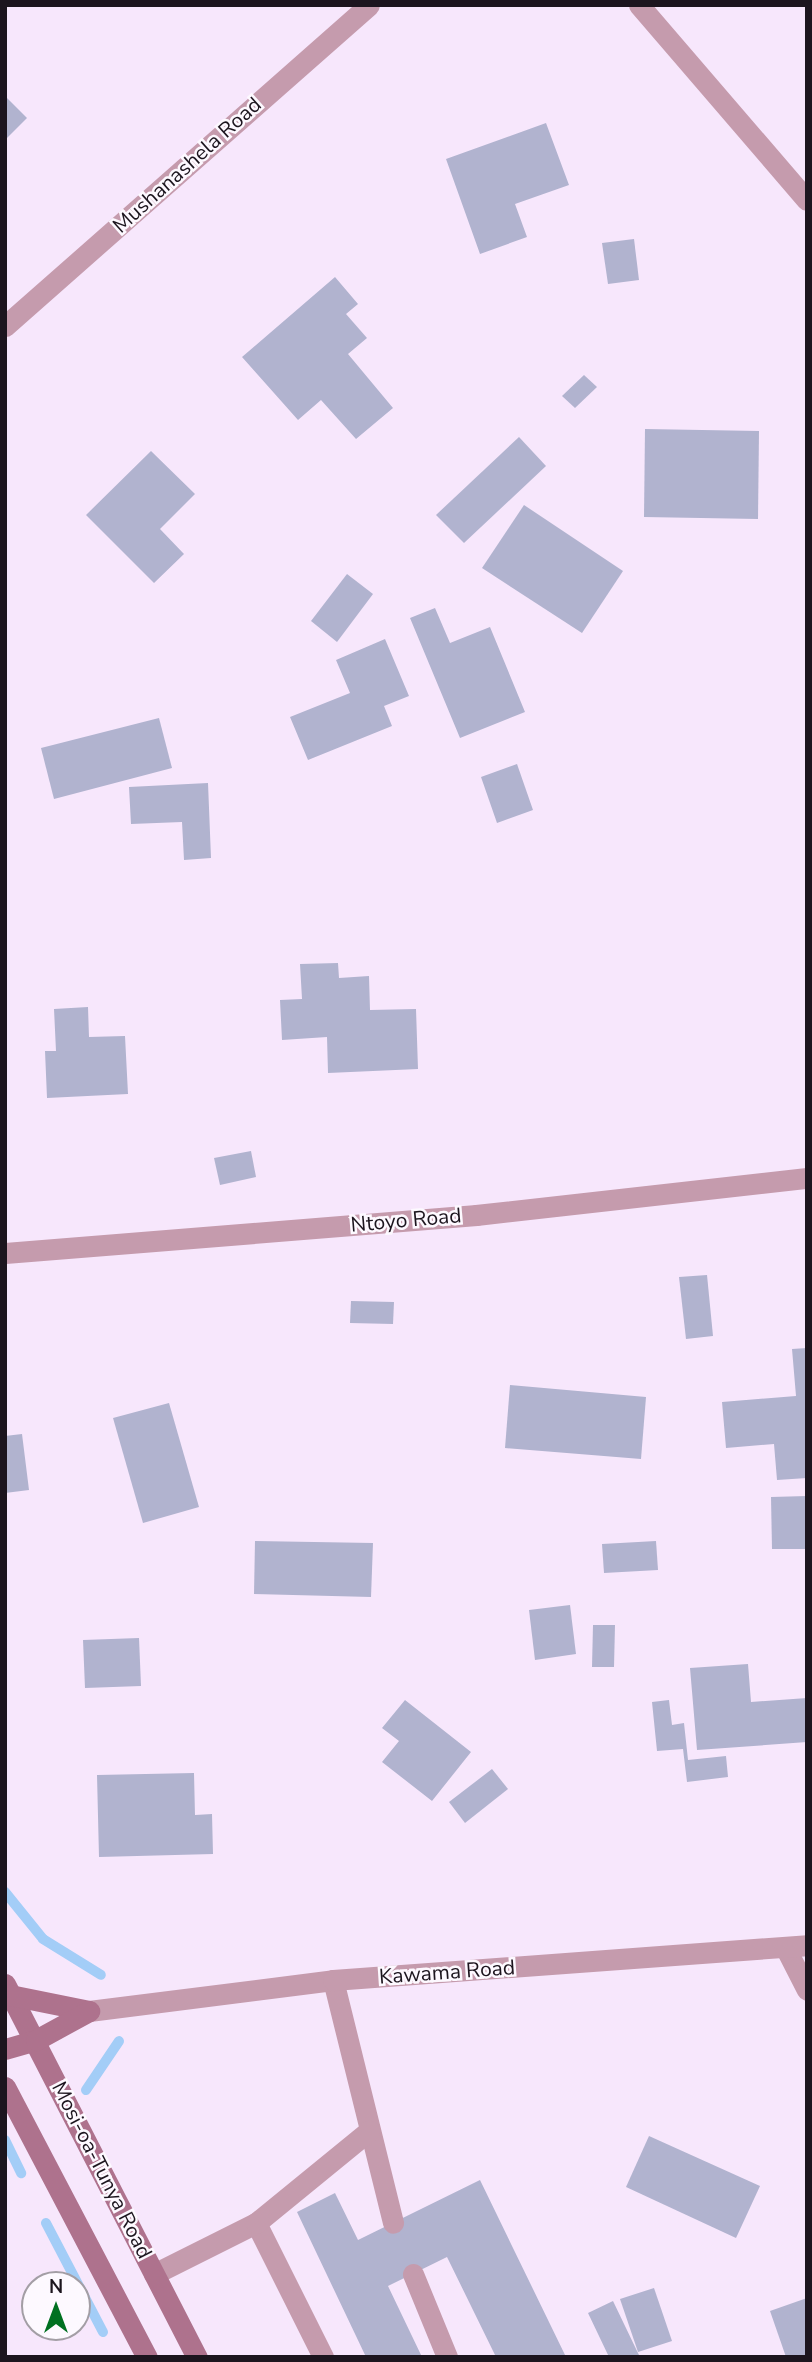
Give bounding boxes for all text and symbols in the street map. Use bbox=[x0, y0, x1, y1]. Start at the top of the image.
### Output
street label: Mushanashela Road bbox=[108, 92, 266, 238]
street label: Ntoyo Road bbox=[350, 1203, 462, 1237]
street label: Kawama Road bbox=[378, 1955, 516, 1989]
street label: Mosi-oa-Tunya Road bbox=[46, 2077, 158, 2263]
north arrow bbox=[21, 2271, 91, 2341]
text: N bbox=[49, 2274, 63, 2300]

